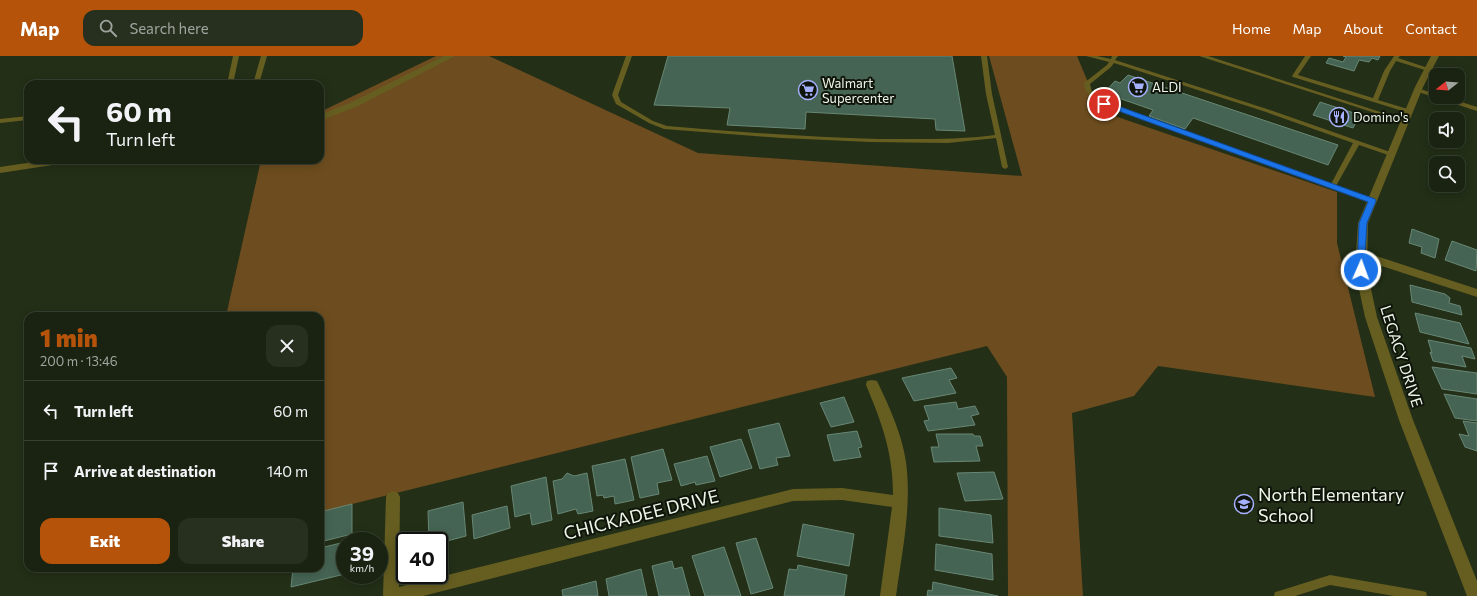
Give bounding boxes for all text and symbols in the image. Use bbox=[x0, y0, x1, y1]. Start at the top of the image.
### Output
search box bbox=[83, 10, 363, 46]
text: Map bbox=[20, 17, 59, 40]
icon: search bbox=[97, 17, 119, 39]
text: Search here bbox=[129, 19, 209, 37]
text: Home bbox=[1232, 20, 1271, 37]
text: Map bbox=[1293, 20, 1321, 37]
text: About bbox=[1343, 20, 1383, 37]
text: Contact bbox=[1405, 20, 1457, 37]
north arrow bbox=[1429, 68, 1465, 104]
map controls bbox=[1429, 68, 1465, 192]
place label: Walmart Supercenter bbox=[822, 75, 894, 106]
supermarket icon: ALDI bbox=[1127, 76, 1149, 98]
supermarket icon: Walmart Supercenter bbox=[797, 79, 819, 101]
place label: ALDI bbox=[1152, 79, 1182, 95]
pin bbox=[1087, 87, 1121, 121]
icon: arrive bbox=[1093, 93, 1115, 115]
text: 60 m bbox=[106, 94, 172, 128]
icon: left bbox=[40, 96, 92, 148]
restaurant icon: Domino's bbox=[1328, 106, 1350, 128]
place label: Domino's bbox=[1353, 109, 1409, 125]
button: sound bbox=[1429, 112, 1465, 148]
text: Turn left bbox=[106, 128, 175, 150]
button: search bbox=[1429, 156, 1465, 192]
position arrow bbox=[1340, 249, 1382, 291]
street label: LEGACY DRIVE bbox=[1377, 303, 1427, 409]
text: 1 min bbox=[40, 323, 98, 352]
button: close bbox=[266, 325, 308, 367]
text: 200 m · 13:46 bbox=[40, 353, 118, 369]
icon: left bbox=[40, 400, 62, 422]
text: Turn left bbox=[74, 402, 133, 420]
text: 60 m bbox=[273, 402, 308, 420]
icon: arrive bbox=[40, 460, 62, 482]
text: Arrive at destination bbox=[74, 462, 216, 480]
text: 140 m bbox=[267, 462, 308, 480]
place label: North Elementary School bbox=[1258, 483, 1404, 526]
street label: CHICKADEE DRIVE bbox=[561, 484, 721, 544]
school or university icon: North Elementary School bbox=[1233, 493, 1255, 515]
button: Exit bbox=[40, 518, 170, 564]
button: Share bbox=[178, 518, 308, 564]
speed limit sign: 40 bbox=[396, 532, 448, 584]
text: 39 bbox=[350, 541, 374, 565]
text: km/h bbox=[350, 562, 374, 574]

